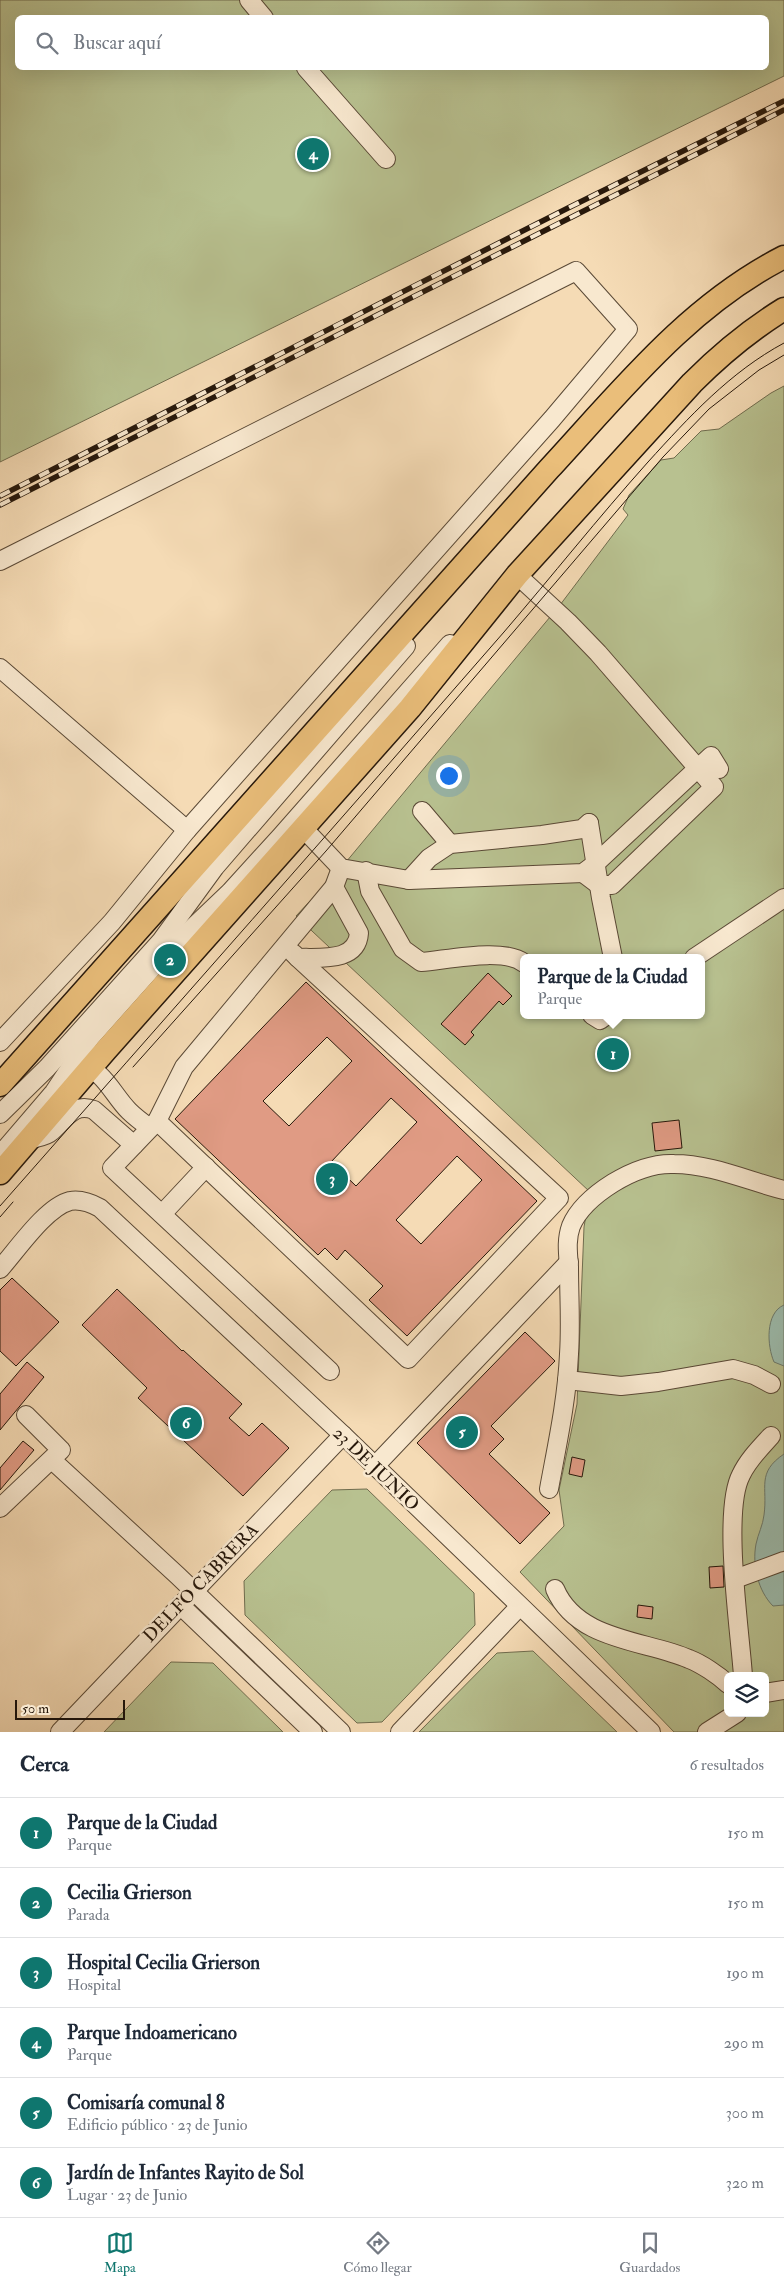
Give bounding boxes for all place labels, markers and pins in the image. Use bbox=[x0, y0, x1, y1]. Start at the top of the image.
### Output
pin: 4 bbox=[297, 135, 329, 173]
pin: 2 bbox=[154, 941, 186, 979]
pin: 1 bbox=[597, 1035, 629, 1073]
pin: 3 bbox=[316, 1160, 348, 1198]
pin: 6 bbox=[170, 1404, 202, 1442]
pin: 5 bbox=[446, 1413, 478, 1451]

